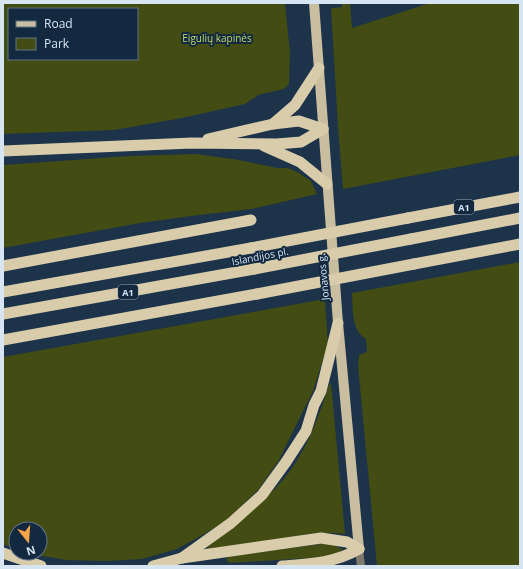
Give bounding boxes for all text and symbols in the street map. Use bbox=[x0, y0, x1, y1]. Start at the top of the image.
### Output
legend bbox=[8, 8, 138, 60]
text: Road bbox=[44, 15, 73, 32]
park label: Eigulių kapinės bbox=[182, 31, 252, 45]
text: Park bbox=[44, 35, 70, 52]
road number: A1 bbox=[454, 200, 474, 214]
street label: Islandijos pl. bbox=[230, 244, 290, 268]
street label: Jonavos g. bbox=[314, 253, 332, 302]
road number: A1 bbox=[118, 285, 138, 299]
north arrow bbox=[8, 521, 48, 561]
text: N bbox=[25, 543, 38, 560]

